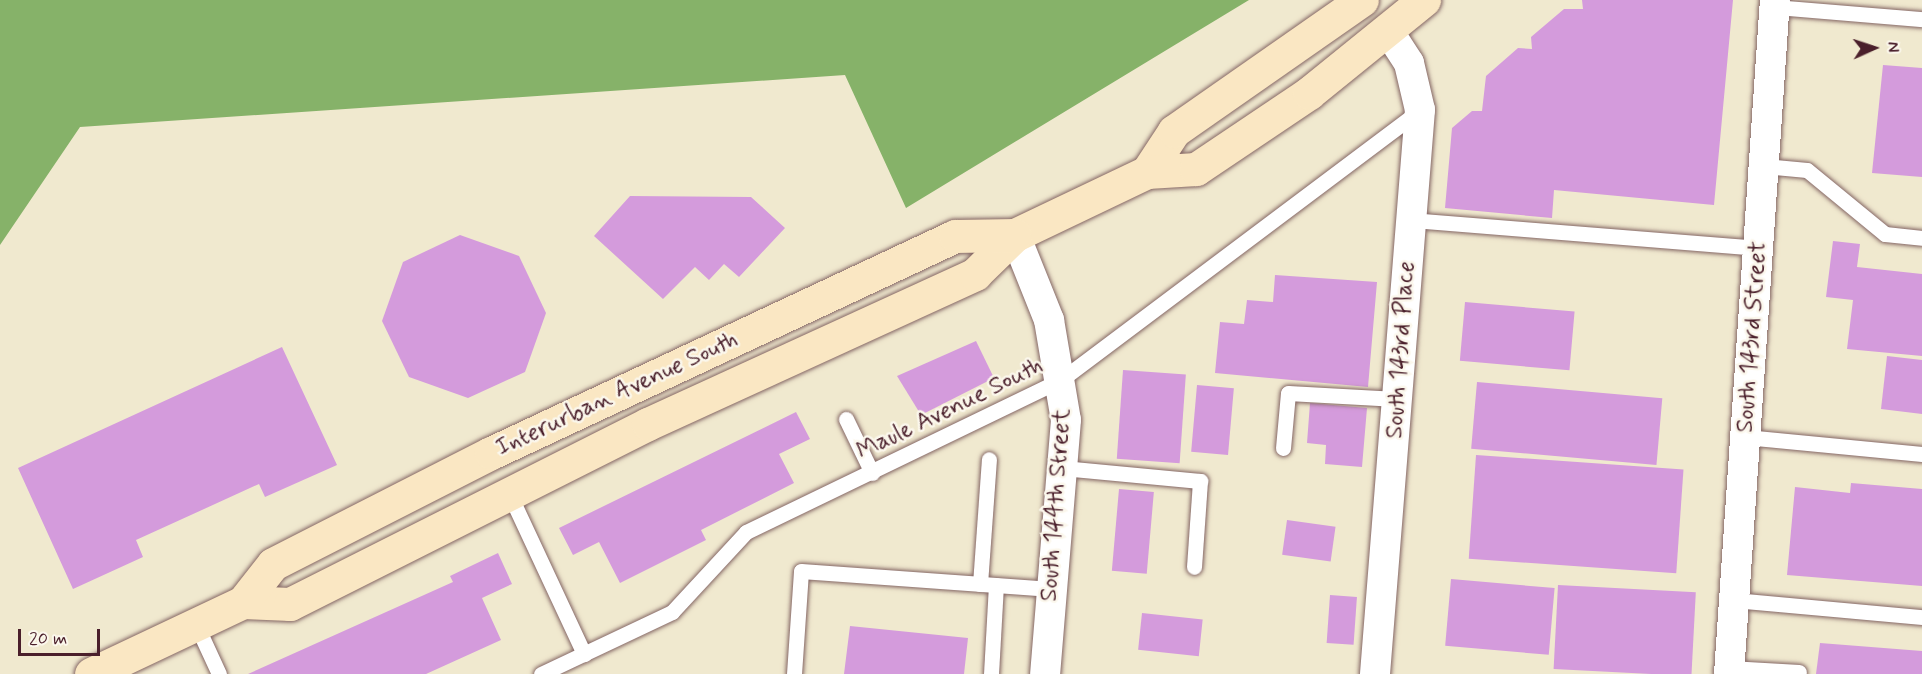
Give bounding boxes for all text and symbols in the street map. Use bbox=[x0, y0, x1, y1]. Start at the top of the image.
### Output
north arrow bbox=[1844, 18, 1904, 78]
text: N bbox=[1882, 41, 1903, 53]
street label: South 143rd Street bbox=[1731, 241, 1773, 433]
street label: South 143rd Place bbox=[1381, 262, 1421, 438]
street label: Interurban Avenue South bbox=[491, 325, 743, 463]
street label: Maule Avenue South bbox=[854, 352, 1046, 466]
street label: South 144th Street bbox=[1035, 407, 1077, 603]
scale bar bbox=[21, 617, 104, 655]
text: 20 m bbox=[29, 627, 67, 651]

